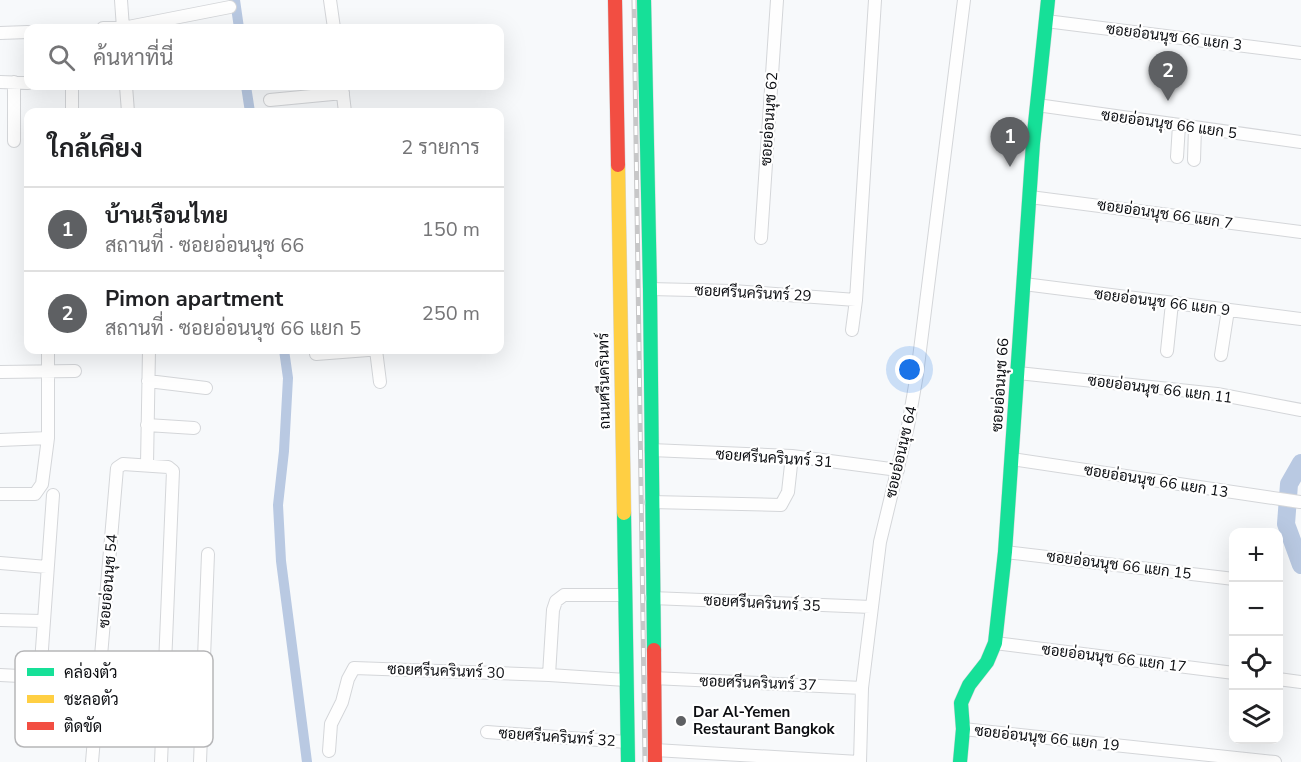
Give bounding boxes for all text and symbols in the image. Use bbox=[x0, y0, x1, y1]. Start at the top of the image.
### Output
street label: ซอยอ่อนนุช 66 แยก 3 bbox=[1105, 19, 1243, 56]
search box bbox=[24, 24, 504, 90]
icon: search bbox=[45, 41, 78, 74]
text: ค้นหาที่นี่ bbox=[93, 43, 173, 73]
pin: 2 bbox=[1148, 51, 1188, 101]
street label: ซอยอ่อนนุช 62 bbox=[756, 71, 783, 167]
street label: ซอยอ่อนนุช 66 แยก 5 bbox=[1100, 105, 1238, 144]
pin: 1 bbox=[990, 118, 1030, 167]
text: ใกล้เคียง bbox=[48, 131, 143, 166]
text: 2 รายการ bbox=[401, 134, 480, 161]
street label: ซอยอ่อนนุช 66 แยก 7 bbox=[1096, 195, 1234, 234]
text: บ้านเรือนไทย bbox=[105, 201, 228, 231]
text: 1 bbox=[62, 216, 74, 243]
text: 150 m bbox=[422, 216, 480, 243]
text: สถานที่ · ซอยอ่อนนุช 66 bbox=[105, 232, 304, 259]
street label: ซอยศรีนครินทร์ 29 bbox=[694, 280, 812, 306]
text: Pimon apartment bbox=[105, 284, 283, 314]
street label: ซอยอ่อนนุช 66 แยก 9 bbox=[1093, 284, 1231, 321]
text: 2 bbox=[62, 300, 74, 327]
text: 250 m bbox=[422, 300, 480, 327]
text: สถานที่ · ซอยอ่อนนุช 66 แยก 5 bbox=[105, 315, 361, 342]
street label: ถนนศรีนครินทร์ bbox=[593, 333, 615, 429]
street label: ซอยอ่อนนุช 66 bbox=[987, 337, 1014, 433]
your location bbox=[895, 355, 924, 384]
street label: ซอยอ่อนนุช 66 แยก 11 bbox=[1086, 370, 1234, 409]
street label: ซอยอ่อนนุช 64 bbox=[881, 404, 922, 500]
street label: ซอยศรีนครินทร์ 31 bbox=[715, 444, 833, 472]
street label: ซอยอ่อนนุช 66 แยก 13 bbox=[1082, 460, 1230, 503]
map controls bbox=[1229, 528, 1283, 744]
button: + bbox=[1229, 528, 1283, 582]
street label: ซอยอ่อนนุช 54 bbox=[94, 533, 123, 629]
street label: ซอยอ่อนนุช 66 แยก 15 bbox=[1045, 546, 1193, 585]
button: − bbox=[1229, 582, 1283, 636]
street label: ซอยศรีนครินทร์ 35 bbox=[703, 590, 821, 616]
button: locate bbox=[1229, 636, 1283, 690]
street label: ซอยอ่อนนุช 66 แยก 17 bbox=[1040, 639, 1188, 678]
legend bbox=[15, 651, 213, 747]
street label: ซอยศรีนครินทร์ 30 bbox=[387, 659, 505, 683]
text: คล่องตัว bbox=[64, 662, 118, 684]
street label: ซอยศรีนครินทร์ 37 bbox=[699, 671, 817, 695]
text: ชะลอตัว bbox=[64, 689, 119, 711]
button: layers bbox=[1229, 690, 1283, 744]
place label: Dar Al-Yemen Restaurant Bangkok bbox=[693, 702, 836, 739]
marker: Dar Al-Yemen Restaurant Bangkok bbox=[674, 714, 688, 728]
text: ติดขัด bbox=[64, 716, 102, 738]
street label: ซอยอ่อนนุช 66 แยก 19 bbox=[973, 720, 1121, 757]
street label: ซอยศรีนครินทร์ 32 bbox=[498, 723, 616, 751]

